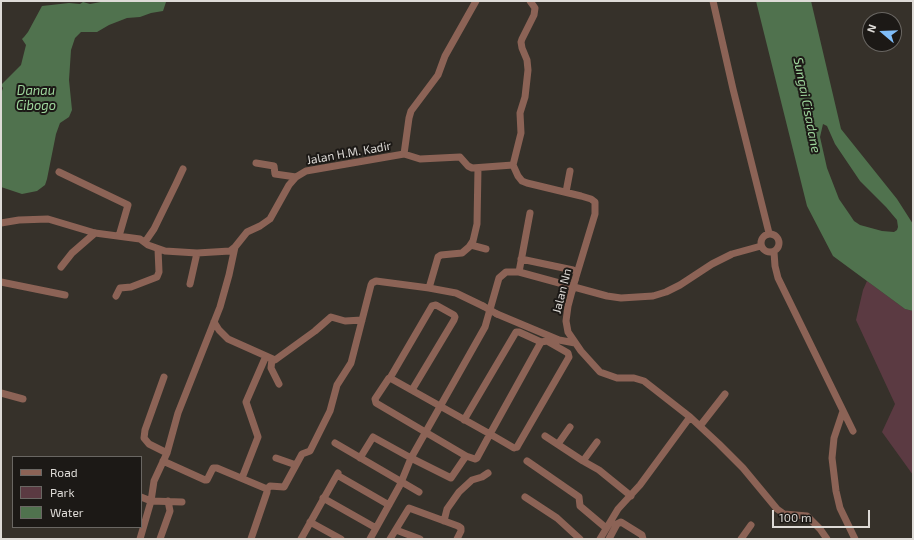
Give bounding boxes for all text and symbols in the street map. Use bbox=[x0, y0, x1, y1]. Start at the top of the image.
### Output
north arrow bbox=[862, 12, 902, 52]
text: N bbox=[864, 22, 879, 34]
water label: Sungai Cisadane bbox=[790, 56, 824, 154]
water label: Danau Cibogo bbox=[16, 83, 56, 114]
street label: Jalan H.M. Kadir bbox=[306, 138, 392, 168]
street label: Jalan Nn bbox=[549, 267, 575, 315]
legend bbox=[12, 456, 142, 528]
text: Road bbox=[50, 465, 78, 479]
text: Park bbox=[50, 485, 75, 499]
scale bar bbox=[774, 502, 872, 528]
text: Water bbox=[50, 505, 84, 519]
text: 100 m bbox=[779, 510, 811, 524]

